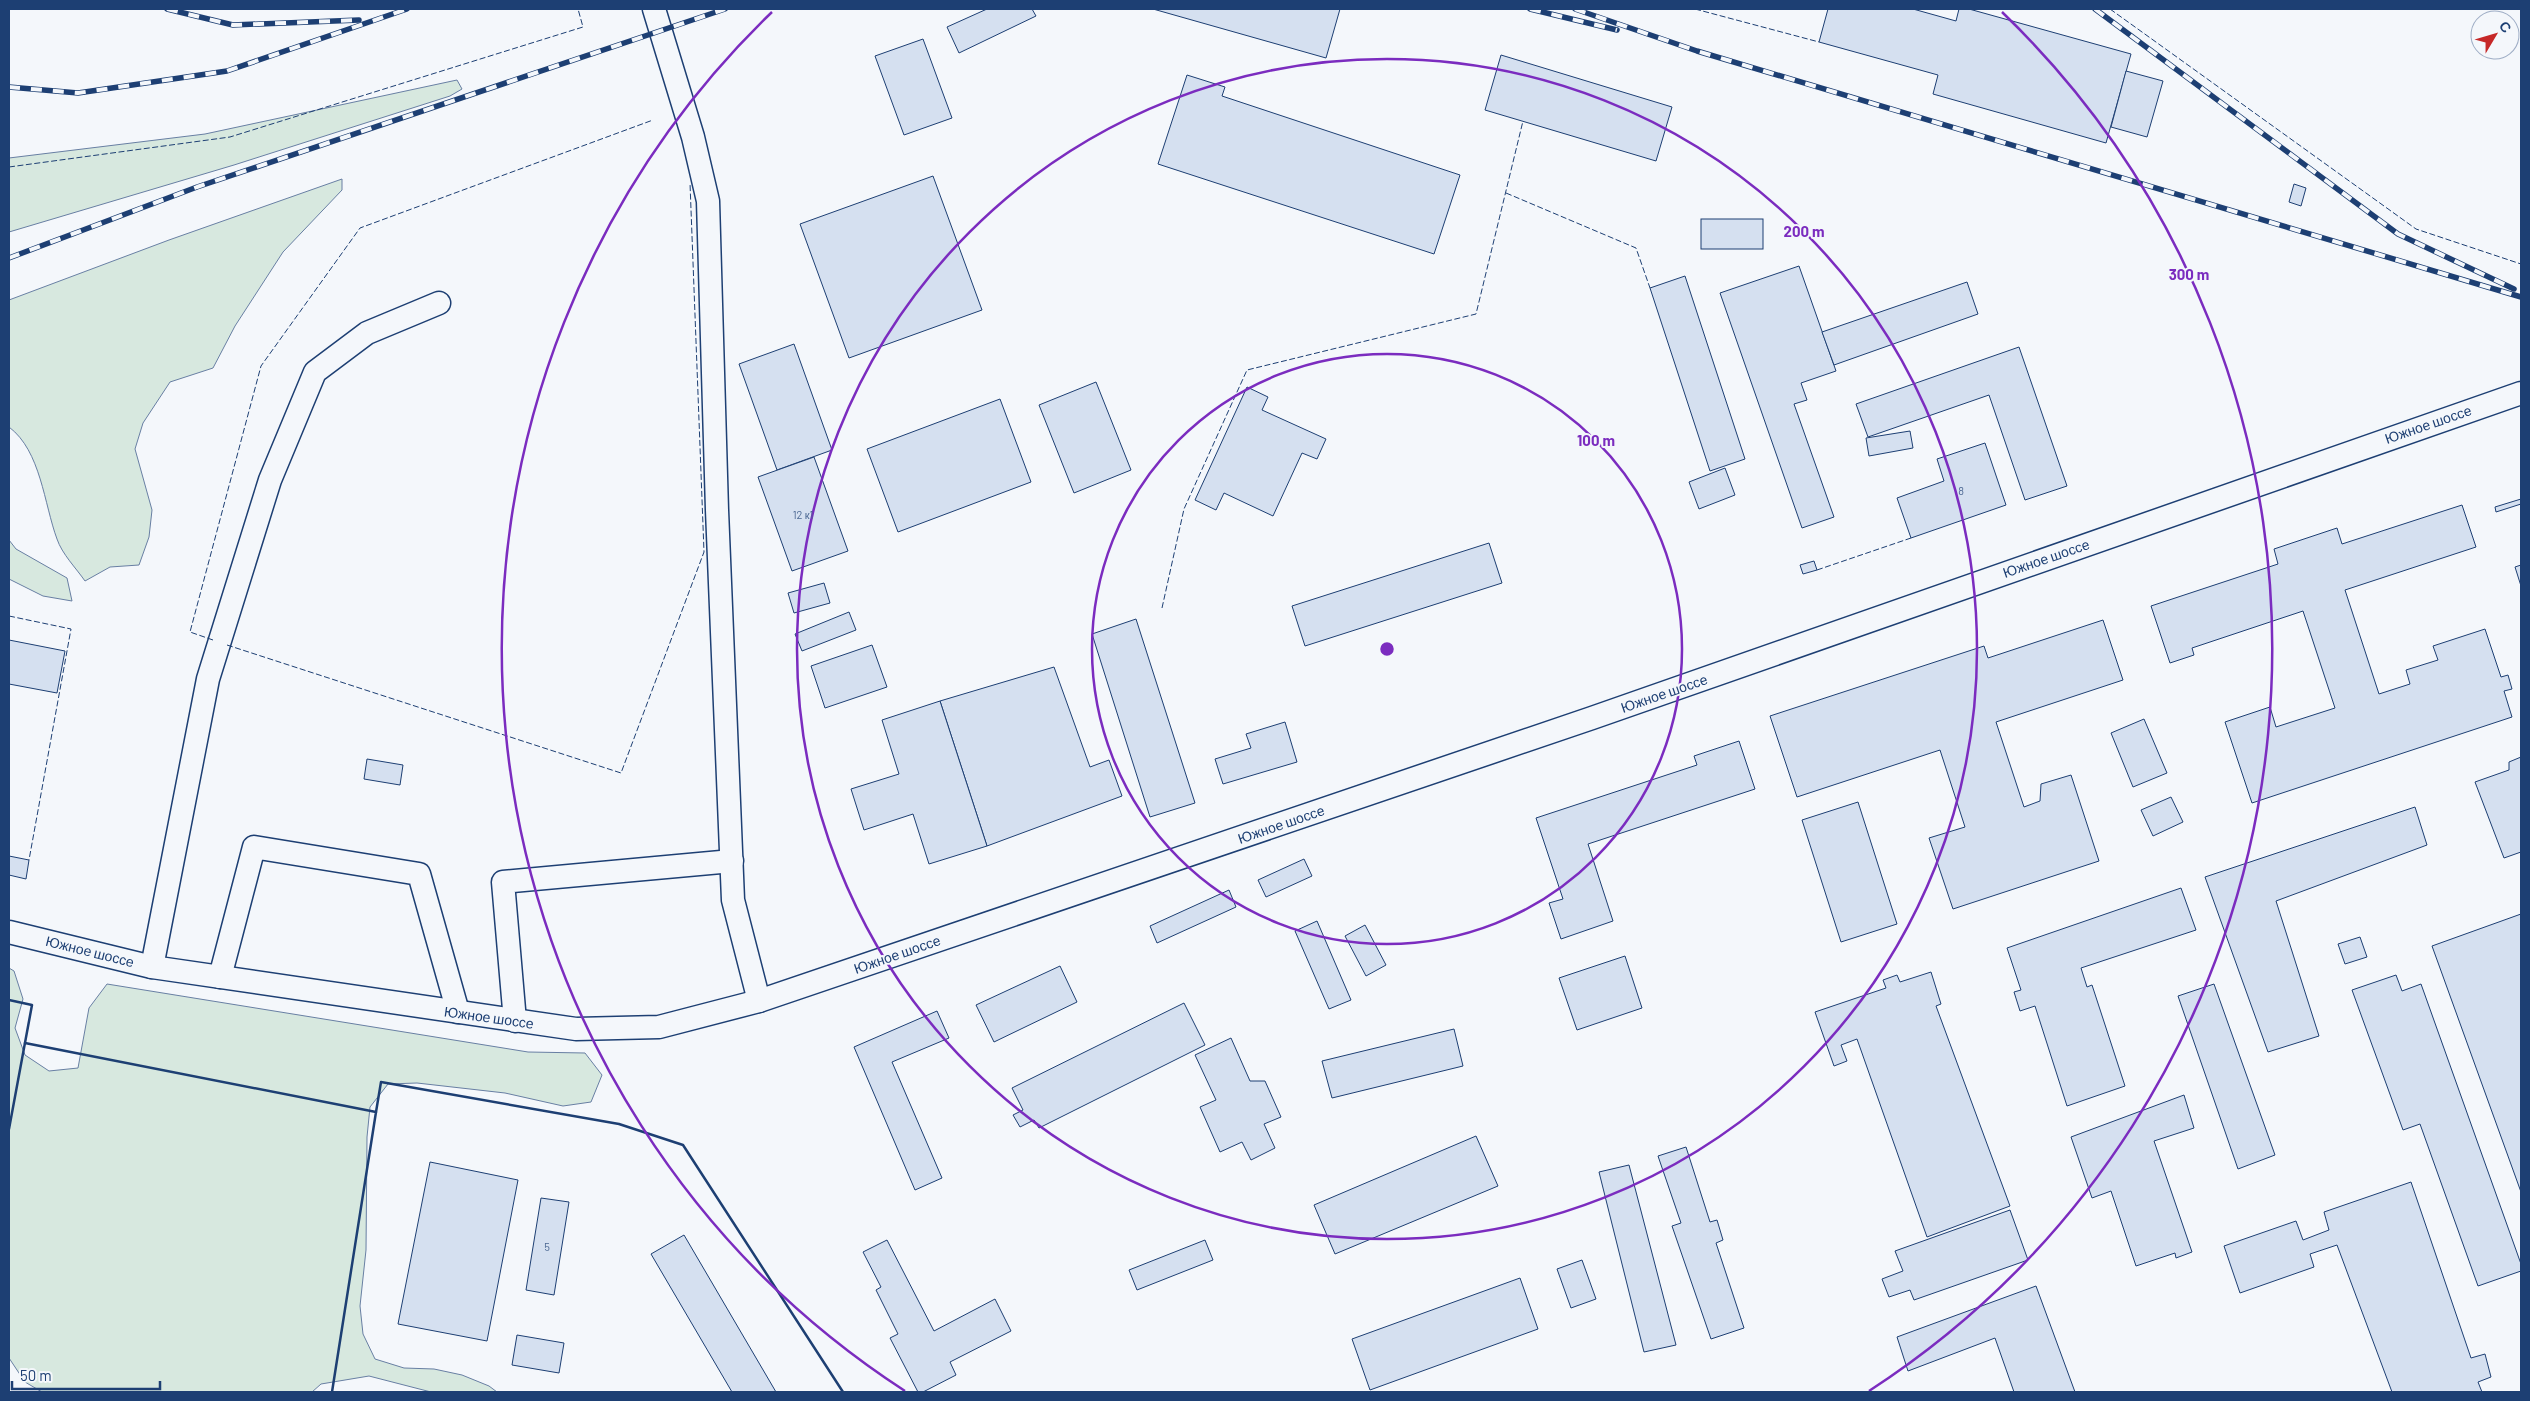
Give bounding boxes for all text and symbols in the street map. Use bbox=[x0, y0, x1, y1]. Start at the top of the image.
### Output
north arrow bbox=[2470, 10, 2520, 60]
text: С bbox=[2496, 17, 2515, 36]
text: 200 m bbox=[1783, 222, 1825, 240]
text: 300 m bbox=[2169, 265, 2209, 283]
street label: Южное шоссе bbox=[2382, 401, 2474, 447]
text: 100 m bbox=[1577, 431, 1615, 449]
house number: 8 bbox=[1958, 484, 1964, 497]
house number: 12 к1 bbox=[793, 508, 813, 521]
street label: Южное шоссе bbox=[2000, 535, 2092, 581]
centre of rings bbox=[1378, 640, 1396, 658]
street label: Южное шоссе bbox=[1618, 670, 1710, 716]
street label: Южное шоссе bbox=[1235, 801, 1327, 847]
street label: Южное шоссе bbox=[851, 931, 943, 977]
street label: Южное шоссе bbox=[44, 932, 136, 970]
street label: Южное шоссе bbox=[443, 1002, 535, 1032]
house number: 5 bbox=[544, 1240, 550, 1253]
scale bar bbox=[12, 1358, 160, 1390]
text: 50 m bbox=[20, 1366, 52, 1384]

